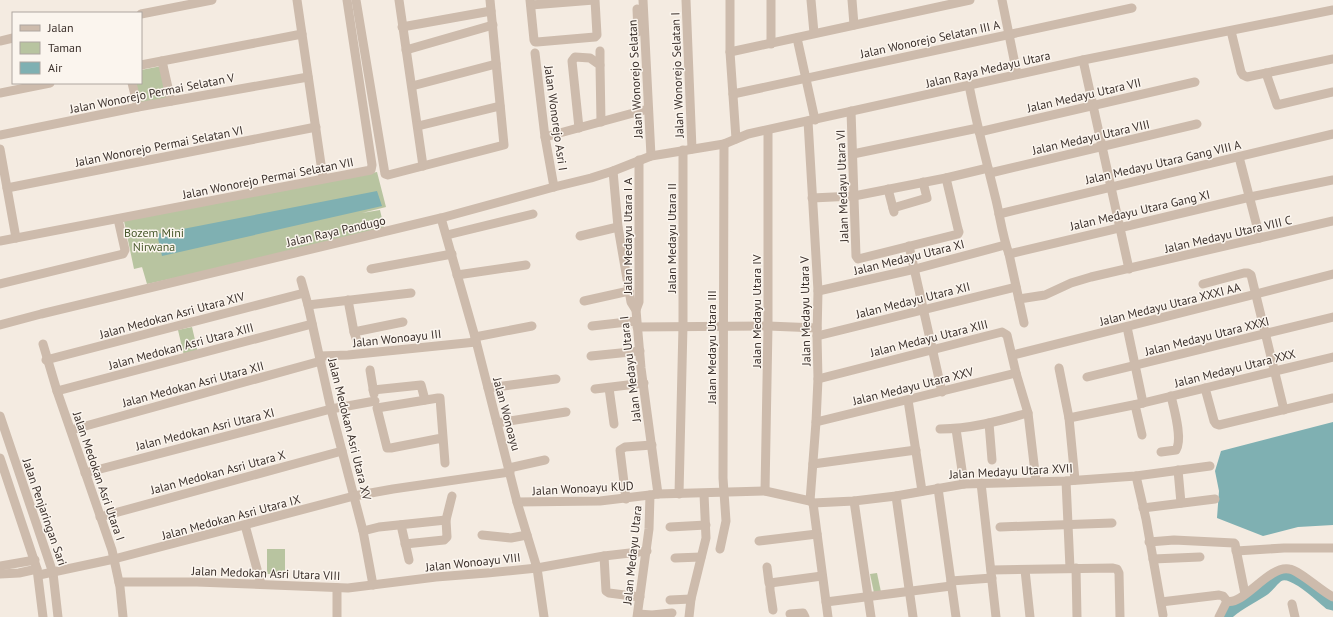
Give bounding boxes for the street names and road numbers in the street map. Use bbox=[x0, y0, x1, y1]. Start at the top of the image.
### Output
street label: Jalan Wonorejo Selatan I bbox=[667, 12, 687, 139]
street label: Jalan Wonorejo Selatan III A bbox=[858, 17, 1001, 61]
street label: Jalan Wonorejo Selatan bbox=[624, 19, 646, 140]
street label: Jalan Raya Medayu Utara bbox=[923, 47, 1052, 91]
street label: Jalan Wonorejo Asri I bbox=[541, 63, 571, 172]
street label: Jalan Wonorejo Permai Selatan V bbox=[68, 70, 236, 116]
street label: Jalan Medayu Utara VII bbox=[1025, 75, 1142, 116]
street label: Jalan Medayu Utara VIII bbox=[1030, 116, 1151, 158]
street label: Jalan Wonorejo Permai Selatan VI bbox=[73, 122, 244, 170]
street label: Jalan Medayu Utara VI bbox=[833, 129, 852, 244]
street label: Jalan Medayu Utara Gang VIII A bbox=[1083, 137, 1242, 187]
street label: Jalan Wonorejo Permai Selatan VII bbox=[180, 154, 355, 202]
street label: Jalan Medayu Utara I A bbox=[620, 178, 635, 295]
street label: Jalan Medayu Utara II bbox=[664, 183, 679, 294]
street label: Jalan Medayu Utara Gang XI bbox=[1068, 187, 1211, 234]
street label: Jalan Raya Pandugo bbox=[284, 212, 387, 250]
street label: Jalan Medayu Utara VIII C bbox=[1162, 212, 1293, 256]
street label: Jalan Medayu Utara XI bbox=[851, 236, 966, 278]
street label: Jalan Medayu Utara IV bbox=[749, 254, 764, 369]
street label: Jalan Medayu Utara V bbox=[797, 256, 813, 367]
street label: Jalan Medayu Utara XII bbox=[853, 279, 972, 322]
street label: Jalan Medayu Utara XXXI AA bbox=[1097, 279, 1242, 329]
street label: Jalan Medokan Asri Utara XIV bbox=[97, 288, 246, 342]
street label: Jalan Medayu Utara III bbox=[704, 290, 719, 405]
street label: Jalan Medayu Utara XXXI bbox=[1142, 313, 1271, 359]
street label: Jalan Medayu Utara I bbox=[616, 315, 644, 424]
street label: Jalan Medayu Utara XIII bbox=[868, 316, 989, 360]
street label: Jalan Medokan Asri Utara XIII bbox=[106, 319, 255, 373]
street label: Jalan Wonoayu III bbox=[351, 326, 442, 350]
street label: Jalan Medayu Utara XXX bbox=[1172, 346, 1298, 391]
street label: Jalan Medokan Asri Utara XV bbox=[325, 355, 375, 502]
street label: Jalan Medokan Asri Utara XII bbox=[120, 358, 265, 410]
street label: Jalan Medayu Utara XXV bbox=[850, 364, 975, 409]
street label: Jalan Wonoayu bbox=[490, 375, 524, 452]
street label: Jalan Medokan Asri Utara XI bbox=[133, 404, 276, 454]
street label: Jalan Medokan Asri Utara I bbox=[70, 409, 128, 542]
street label: Jalan Medokan Asri Utara X bbox=[148, 447, 288, 497]
street label: Jalan Penjaringan Sari bbox=[19, 455, 70, 568]
street label: Jalan Medayu Utara XVII bbox=[948, 460, 1073, 482]
street label: Jalan Wonoayu KUD bbox=[531, 478, 634, 498]
street label: Jalan Medokan Asri Utara IX bbox=[159, 491, 302, 543]
street label: Jalan Medayu Utara bbox=[619, 505, 645, 606]
street label: Jalan Wonoayu VIII bbox=[424, 550, 521, 575]
street label: Jalan Medokan Asri Utara VIII bbox=[190, 563, 341, 583]

